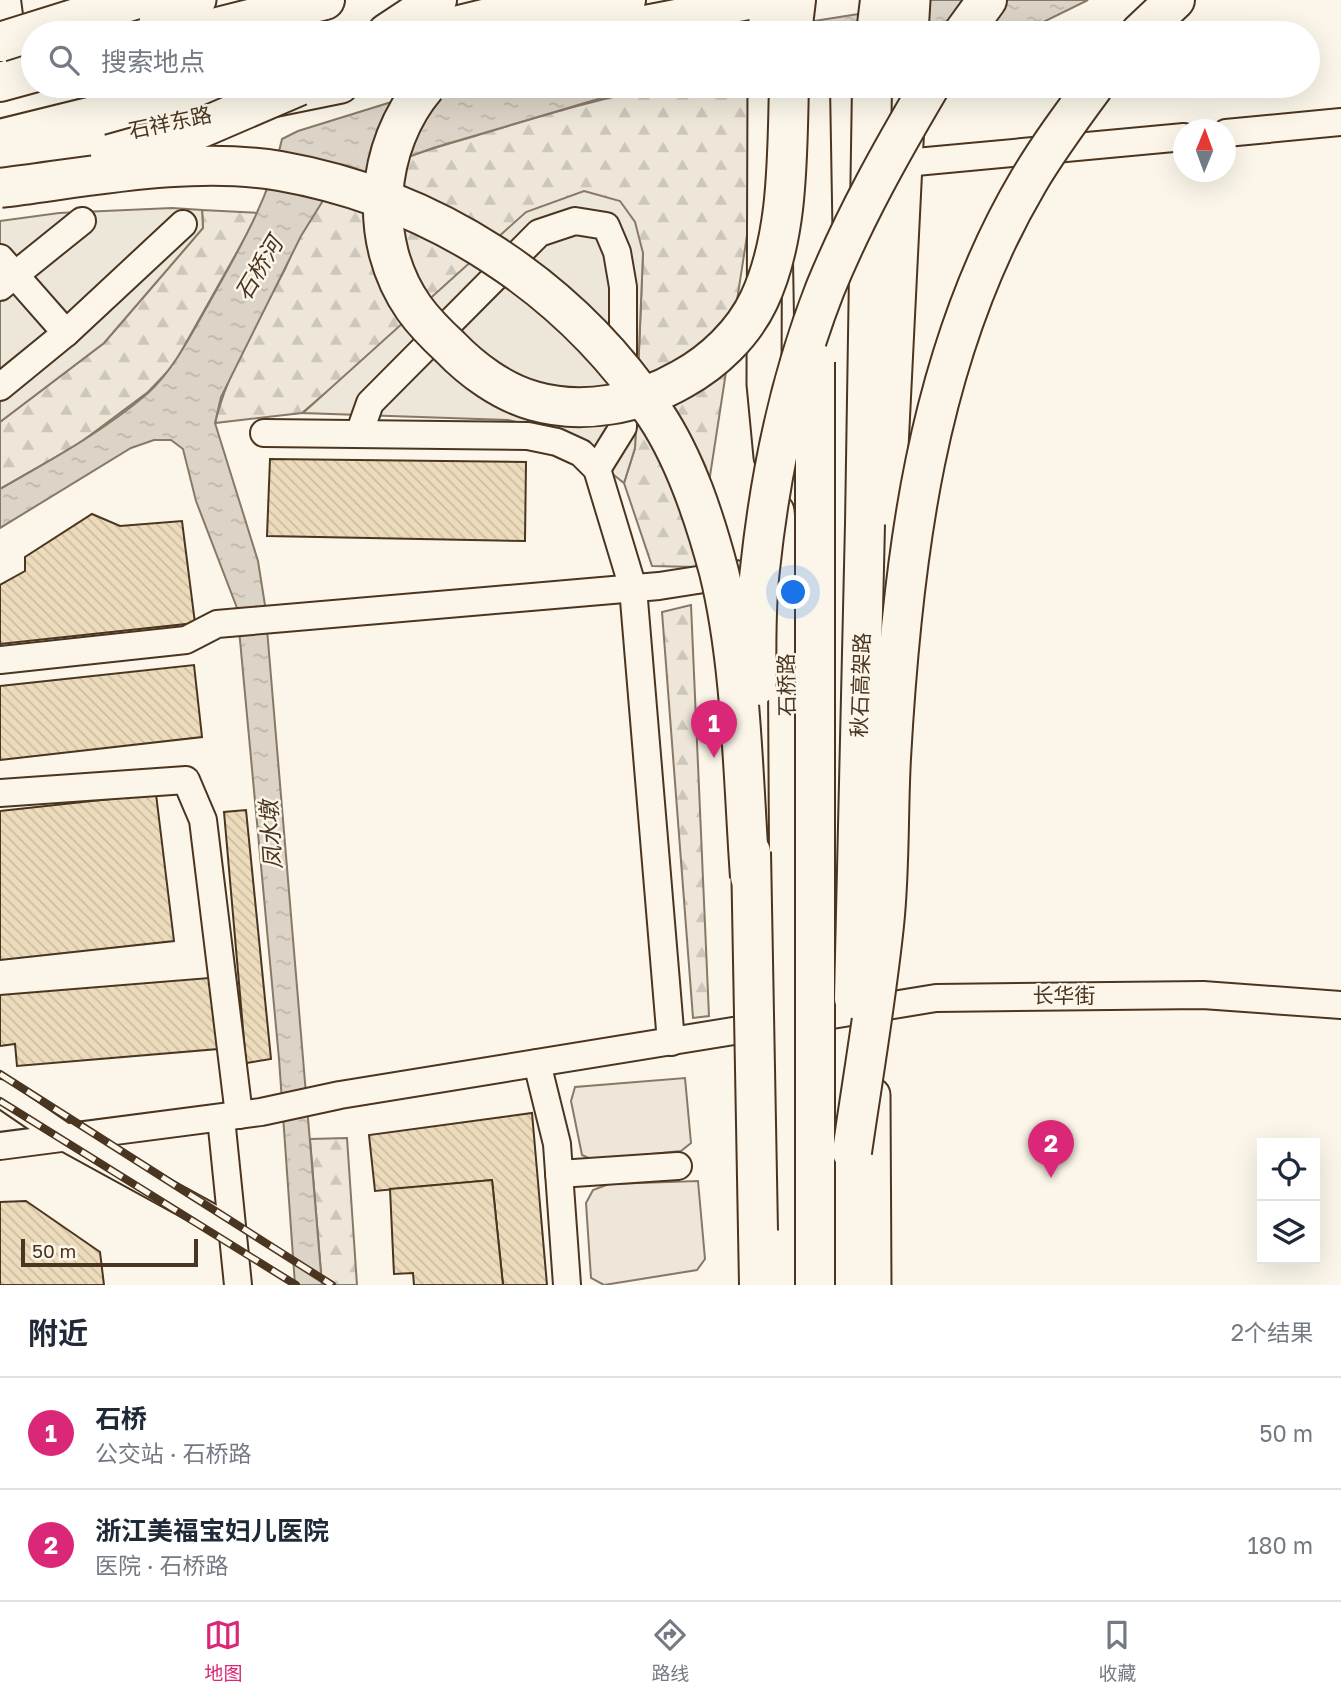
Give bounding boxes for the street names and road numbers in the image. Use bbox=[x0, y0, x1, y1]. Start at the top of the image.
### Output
street label: 石祥东路 bbox=[126, 101, 214, 143]
street label: 秋石高架路 bbox=[845, 632, 875, 738]
street label: 石桥路 bbox=[772, 653, 800, 717]
street label: 长华街 bbox=[1033, 982, 1096, 1008]

